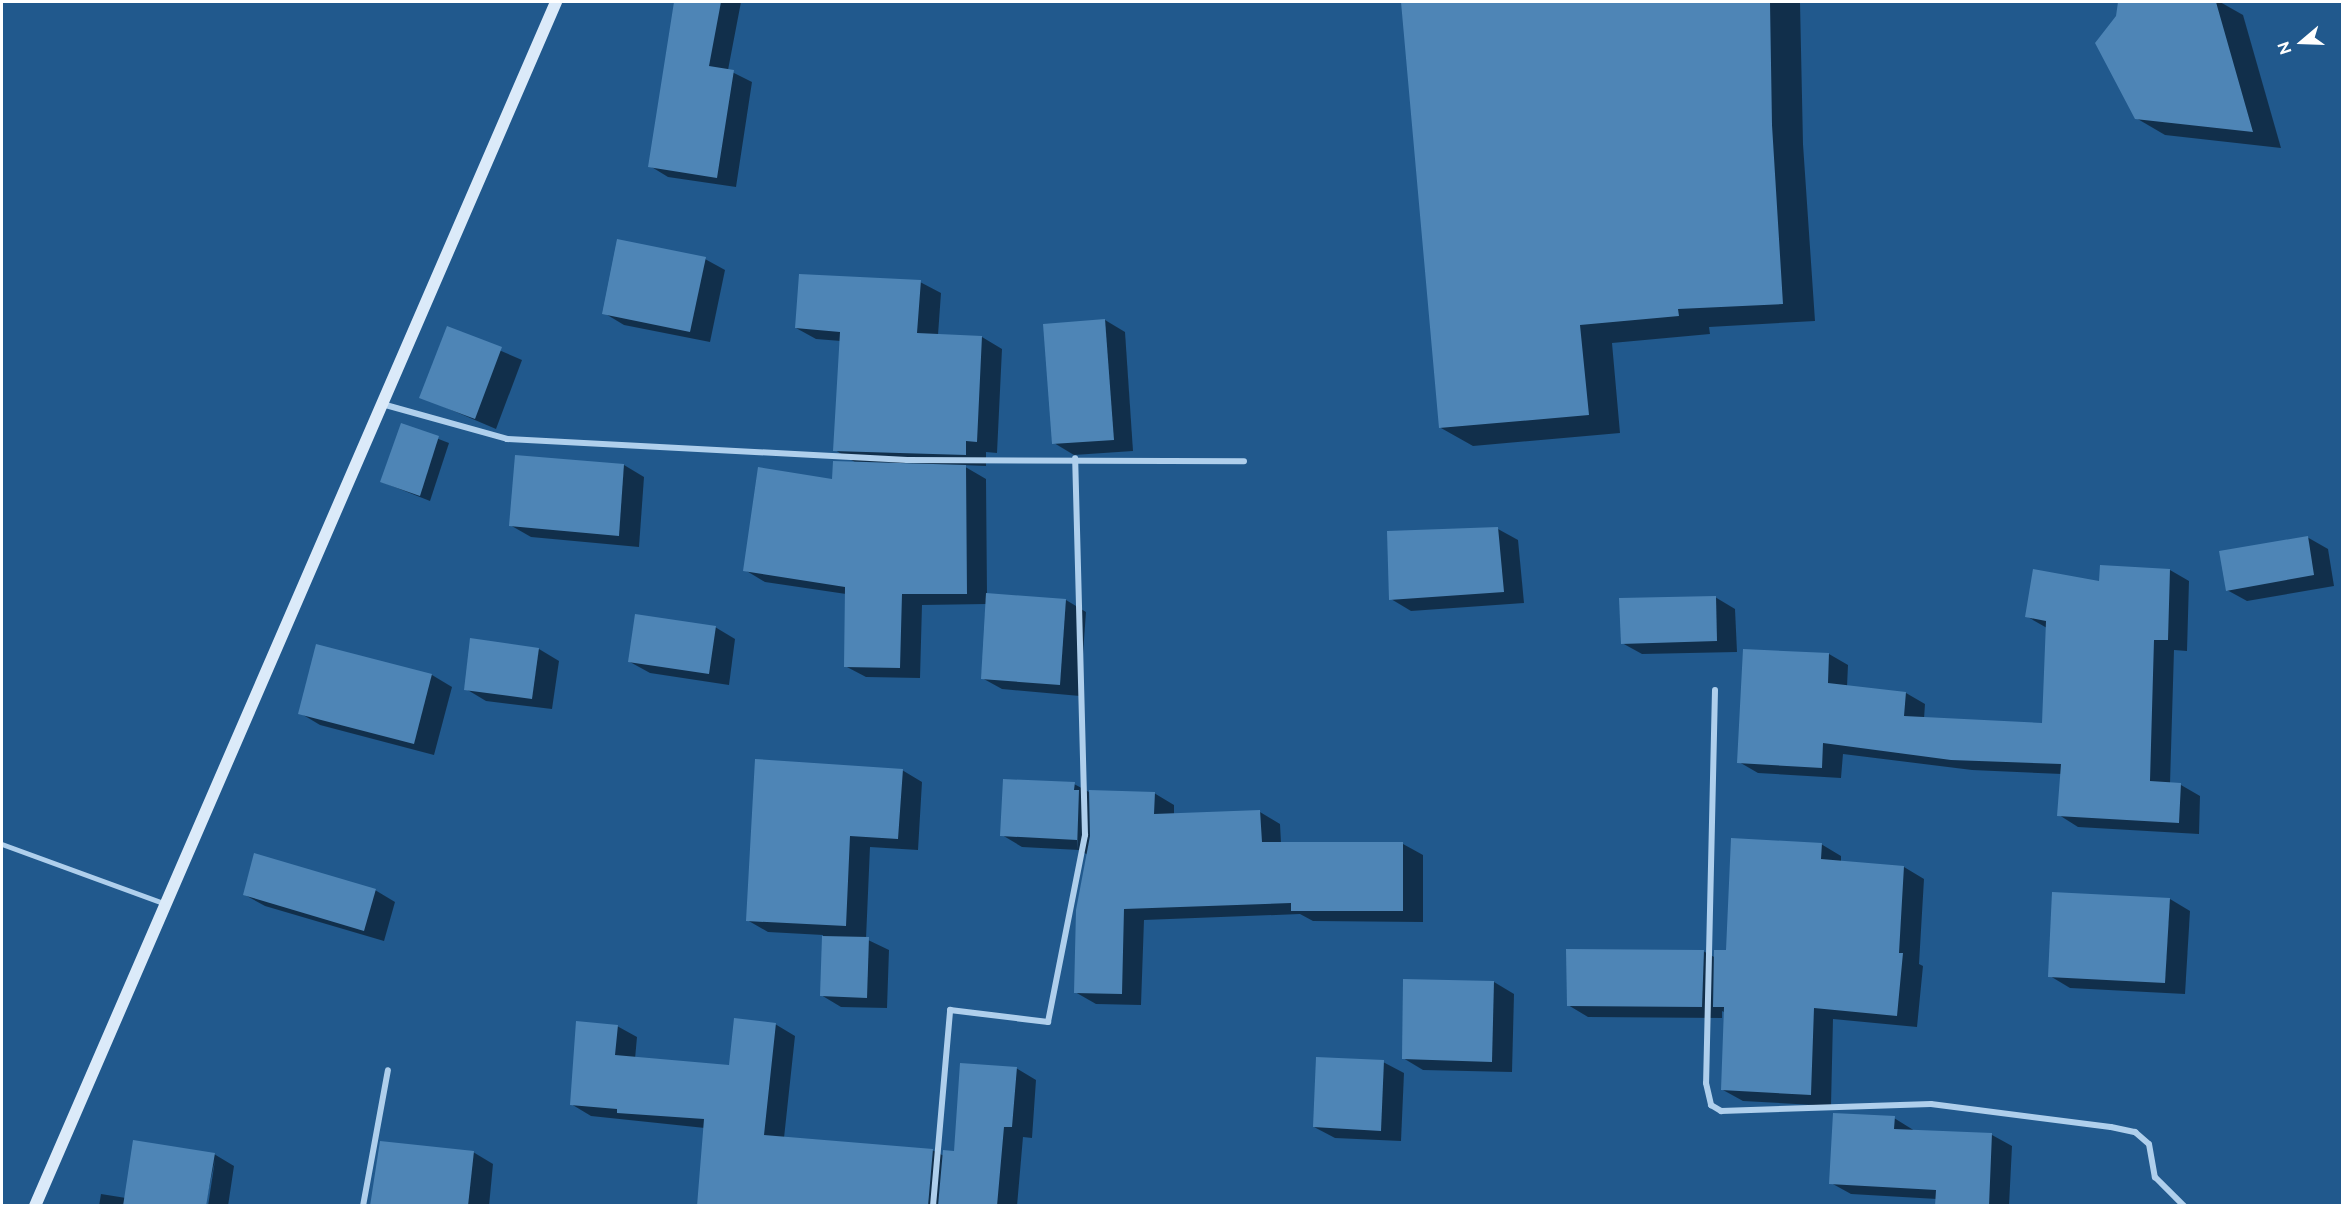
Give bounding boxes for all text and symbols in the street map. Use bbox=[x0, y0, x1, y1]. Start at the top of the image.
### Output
north arrow bbox=[2272, 12, 2332, 72]
text: N bbox=[2274, 39, 2295, 57]

